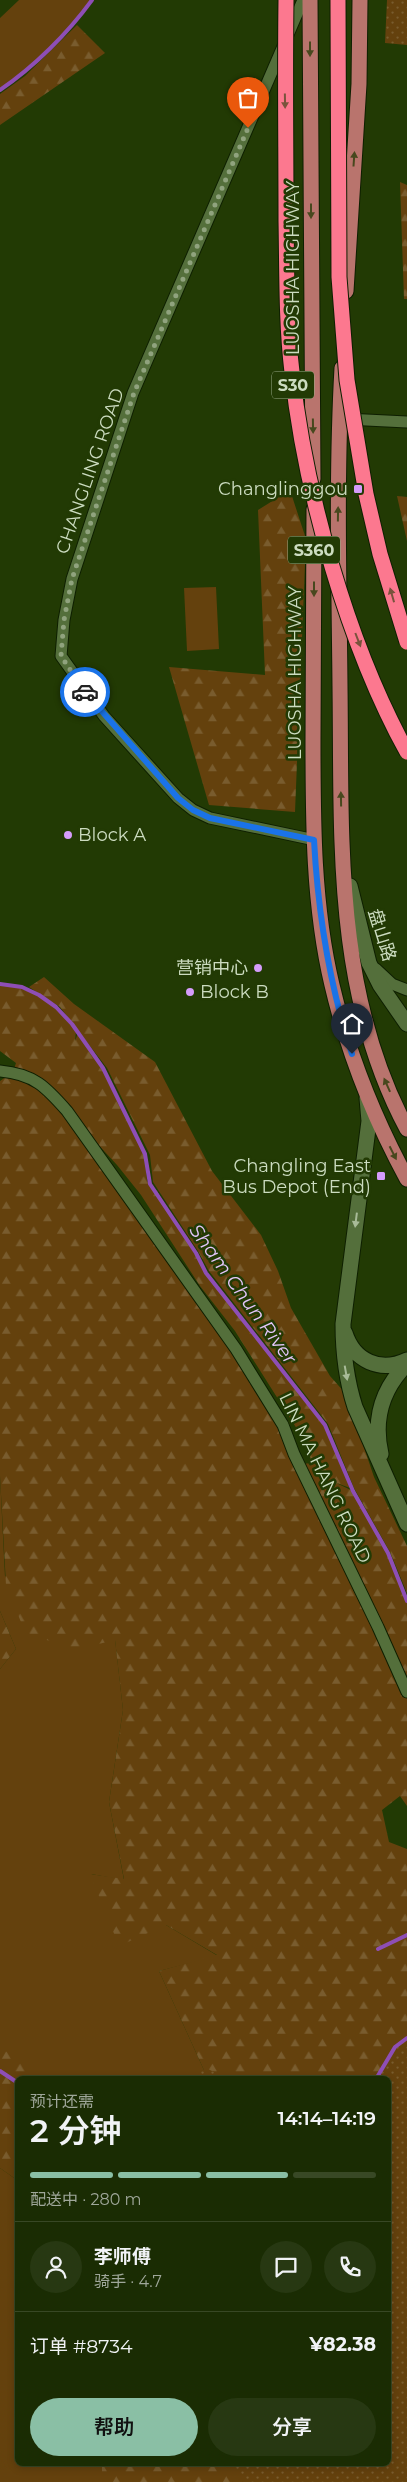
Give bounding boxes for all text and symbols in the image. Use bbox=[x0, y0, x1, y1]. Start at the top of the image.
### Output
one-way arrow bbox=[306, 41, 314, 57]
pin bbox=[227, 77, 269, 128]
icon: bag bbox=[234, 84, 262, 112]
one-way arrow bbox=[281, 93, 289, 109]
one-way arrow bbox=[350, 151, 358, 167]
street label: LUOSHA HIGHWAY bbox=[282, 180, 304, 355]
one-way arrow bbox=[307, 203, 315, 219]
road number: S30 bbox=[272, 372, 314, 398]
street label: CHANGLING ROAD bbox=[51, 385, 129, 557]
one-way arrow bbox=[309, 418, 317, 434]
place label: Changlinggou bbox=[218, 478, 348, 500]
marker: Changlinggou bbox=[352, 483, 364, 495]
one-way arrow bbox=[334, 506, 342, 522]
road number: S360 bbox=[288, 536, 340, 564]
one-way arrow bbox=[310, 581, 318, 597]
street label: LUOSHA HIGHWAY bbox=[284, 585, 306, 760]
one-way arrow bbox=[388, 588, 396, 603]
one-way arrow bbox=[354, 633, 362, 648]
courier bbox=[60, 667, 110, 717]
icon: car bbox=[71, 678, 99, 706]
one-way arrow bbox=[337, 791, 345, 807]
place label: Block A bbox=[78, 824, 146, 846]
marker: Block A bbox=[62, 829, 74, 841]
street label: 盘山路 bbox=[364, 906, 400, 964]
place label: 营销中心 bbox=[176, 957, 248, 979]
marker: 营销中心 bbox=[252, 962, 264, 974]
place label: Block B bbox=[200, 981, 269, 1003]
marker: Block B bbox=[184, 986, 196, 998]
pin bbox=[331, 1003, 373, 1054]
icon: home bbox=[338, 1010, 366, 1038]
one-way arrow bbox=[382, 1078, 390, 1092]
one-way arrow bbox=[389, 1145, 397, 1160]
place label: Changling East Bus Depot (End) bbox=[222, 1155, 371, 1198]
marker: Changling East Bus Depot (End) bbox=[375, 1170, 387, 1182]
one-way arrow bbox=[352, 1212, 360, 1228]
water label: Sham Chun River bbox=[184, 1219, 302, 1369]
one-way arrow bbox=[342, 1365, 350, 1381]
street label: LIN MA HANG ROAD bbox=[274, 1389, 376, 1567]
text: 预计还需 bbox=[30, 2092, 94, 2111]
text: 14:14–14:19 bbox=[278, 2107, 376, 2130]
text: 2 分钟 bbox=[30, 2111, 121, 2150]
text: 配送中 · 280 m bbox=[30, 2190, 141, 2209]
button: person bbox=[30, 2241, 82, 2293]
button: chat bbox=[260, 2241, 312, 2293]
button: phone bbox=[324, 2241, 376, 2293]
text: 李师傅 bbox=[94, 2245, 151, 2268]
text: 骑手 · 4.7 bbox=[94, 2272, 162, 2291]
text: ¥82.38 bbox=[309, 2333, 376, 2356]
text: 订单 #8734 bbox=[30, 2335, 133, 2358]
button: 帮助 bbox=[30, 2398, 198, 2456]
button: 分享 bbox=[208, 2398, 376, 2456]

